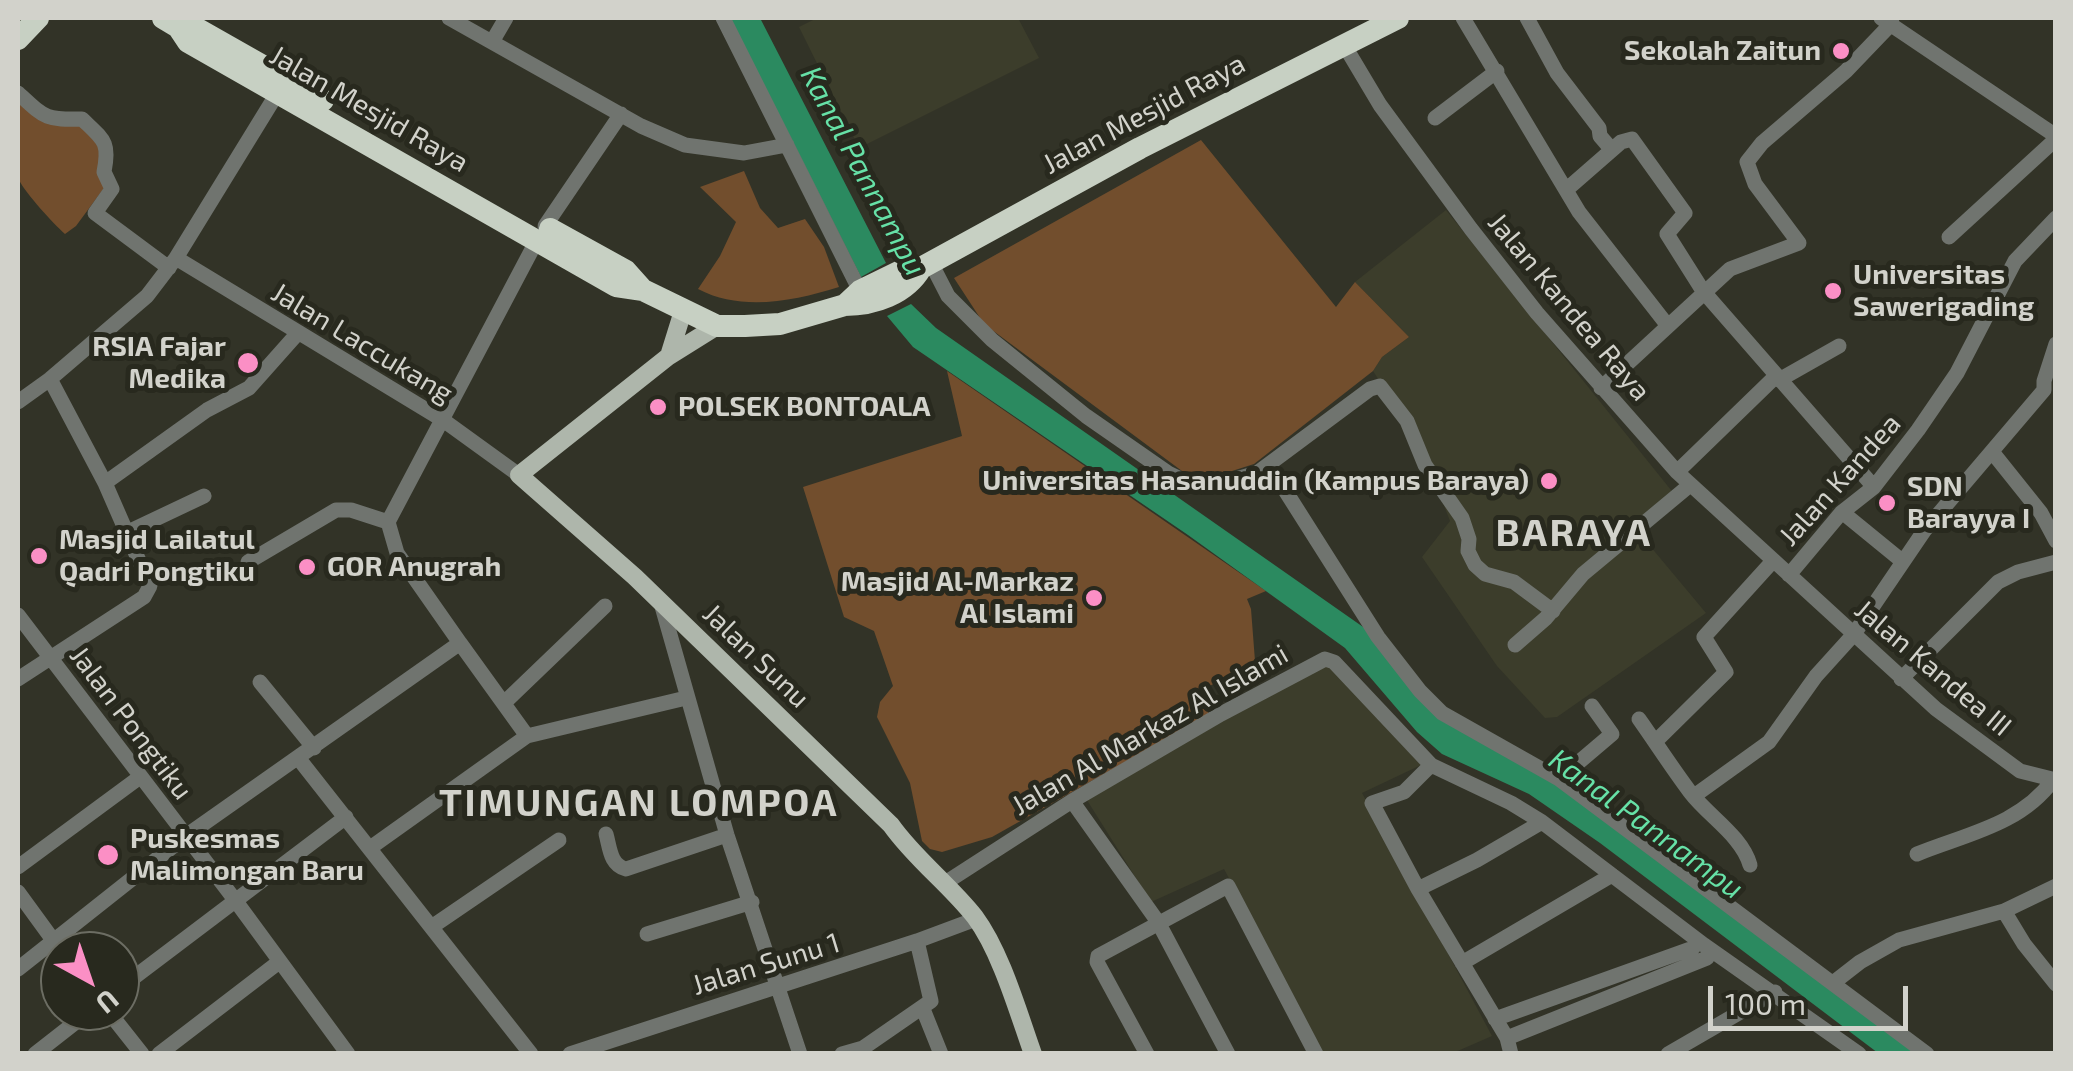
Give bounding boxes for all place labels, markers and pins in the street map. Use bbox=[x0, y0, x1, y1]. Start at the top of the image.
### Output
place label: Sekolah Zaitun bbox=[1624, 34, 1821, 68]
marker: Sekolah Zaitun bbox=[1830, 40, 1852, 62]
place label: Universitas Sawerigading bbox=[1853, 258, 2034, 324]
marker: Universitas Sawerigading bbox=[1822, 280, 1844, 302]
place label: RSIA Fajar Medika bbox=[92, 330, 226, 396]
marker: RSIA Fajar Medika bbox=[235, 350, 261, 376]
place label: POLSEK BONTOALA bbox=[678, 390, 931, 424]
marker: POLSEK BONTOALA bbox=[647, 396, 669, 418]
place label: Universitas Hasanuddin (Kampus Baraya) bbox=[982, 464, 1529, 498]
marker: Universitas Hasanuddin (Kampus Baraya) bbox=[1538, 470, 1560, 492]
place label: SDN Barayya I bbox=[1907, 470, 2030, 536]
marker: SDN Barayya I bbox=[1876, 492, 1898, 514]
place label: Masjid Lailatul Qadri Pongtiku bbox=[59, 523, 255, 589]
marker: Masjid Lailatul Qadri Pongtiku bbox=[28, 545, 50, 567]
place label: GOR Anugrah bbox=[327, 550, 501, 584]
marker: GOR Anugrah bbox=[296, 556, 318, 578]
place label: Masjid Al-Markaz Al Islami bbox=[841, 565, 1074, 631]
marker: Masjid Al-Markaz Al Islami bbox=[1083, 587, 1105, 609]
place label: Puskesmas Malimongan Baru bbox=[130, 822, 364, 888]
marker: Puskesmas Malimongan Baru bbox=[95, 842, 121, 868]

